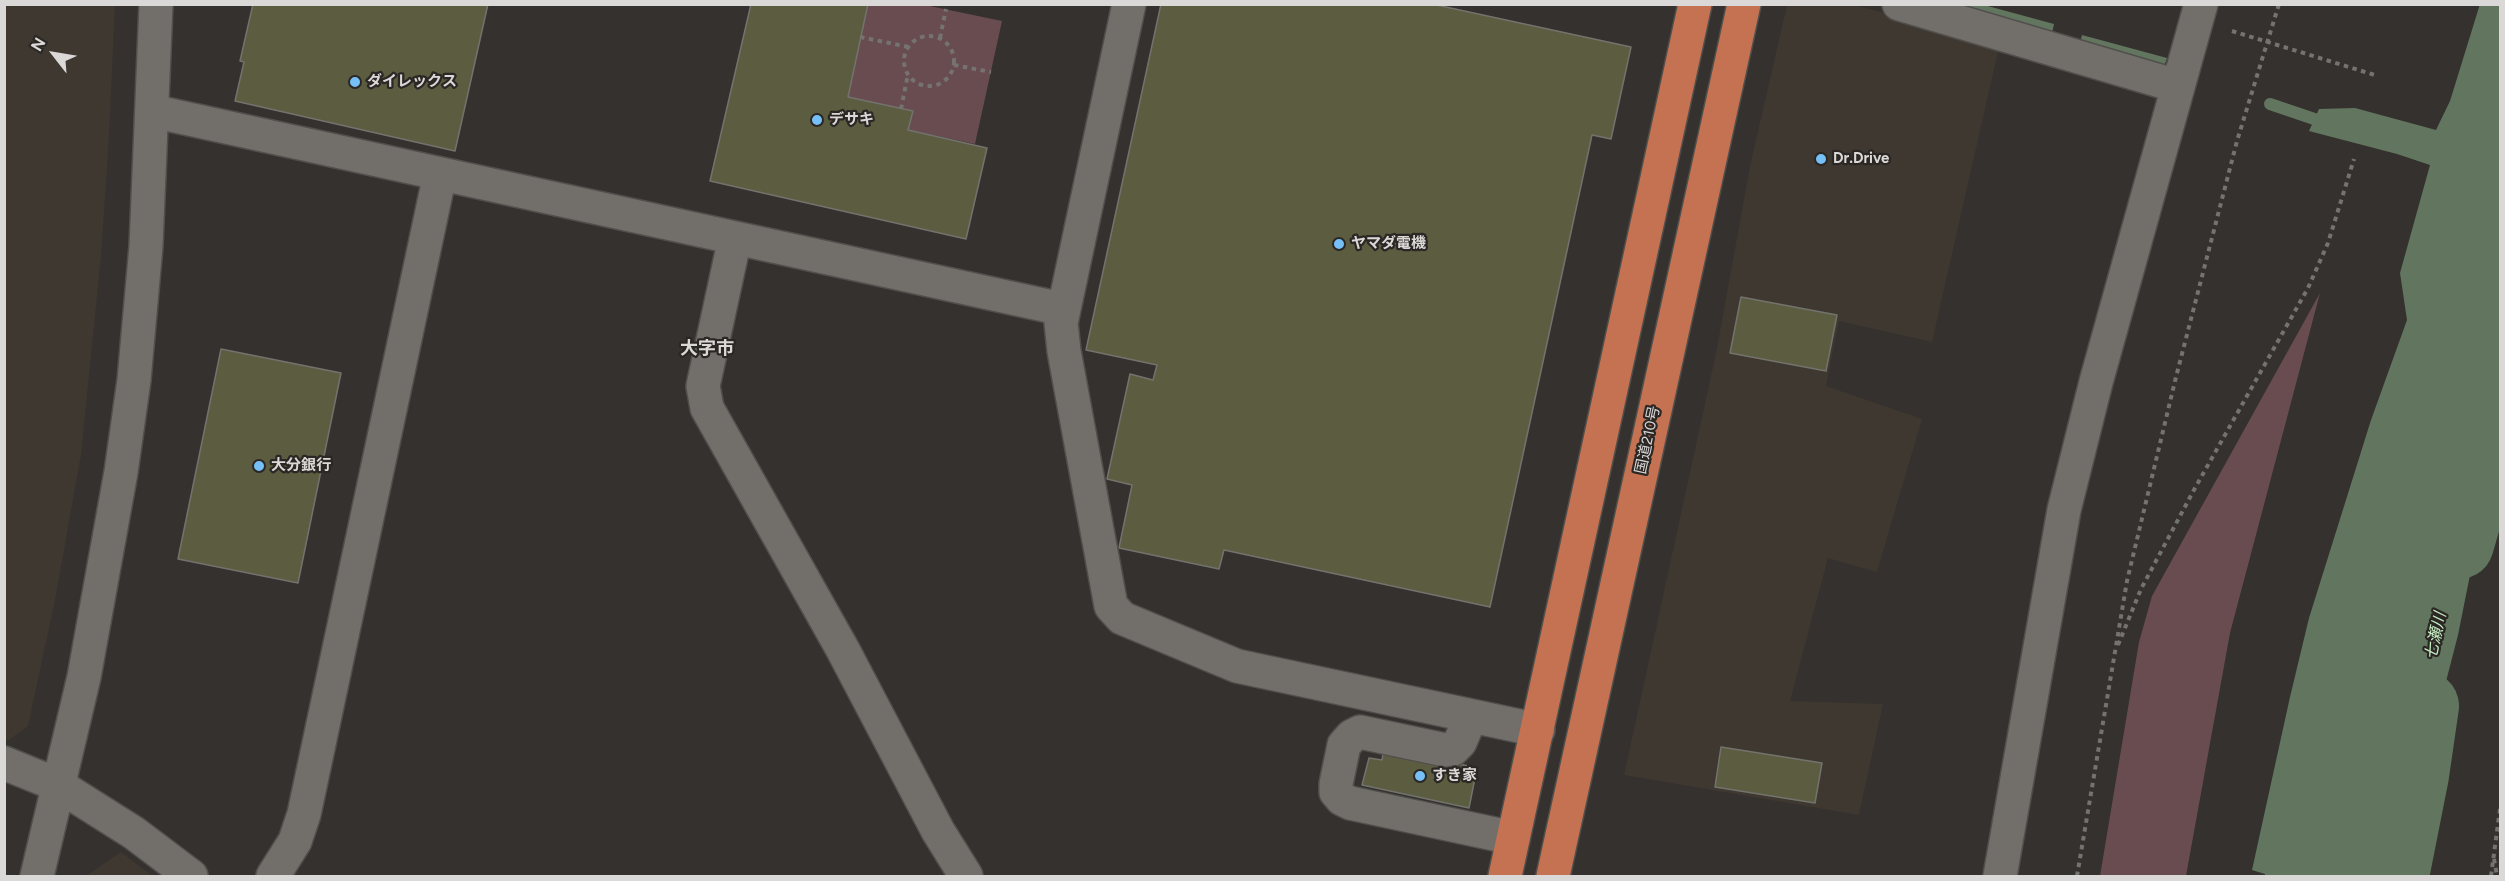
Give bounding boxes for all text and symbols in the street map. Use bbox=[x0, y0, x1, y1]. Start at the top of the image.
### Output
north arrow bbox=[24, 24, 84, 84]
text: N bbox=[27, 34, 49, 55]
place label: ダイレックス bbox=[367, 73, 457, 91]
marker: ダイレックス bbox=[348, 75, 362, 89]
place label: デサキ bbox=[829, 111, 874, 129]
marker: デサキ bbox=[810, 113, 824, 127]
place label: Dr.Drive bbox=[1833, 150, 1889, 168]
marker: Dr.Drive bbox=[1814, 152, 1828, 166]
place label: ヤマダ電機 bbox=[1351, 235, 1426, 253]
marker: ヤマダ電機 bbox=[1332, 237, 1346, 251]
district label: 大字市 bbox=[680, 338, 734, 360]
street label: 国道210号 bbox=[1632, 404, 1664, 476]
place label: 大分銀行 bbox=[271, 457, 331, 475]
marker: 大分銀行 bbox=[252, 459, 266, 473]
water label: 七瀬川 bbox=[2422, 611, 2450, 661]
place label: すき家 bbox=[1432, 767, 1477, 785]
marker: すき家 bbox=[1413, 769, 1427, 783]

